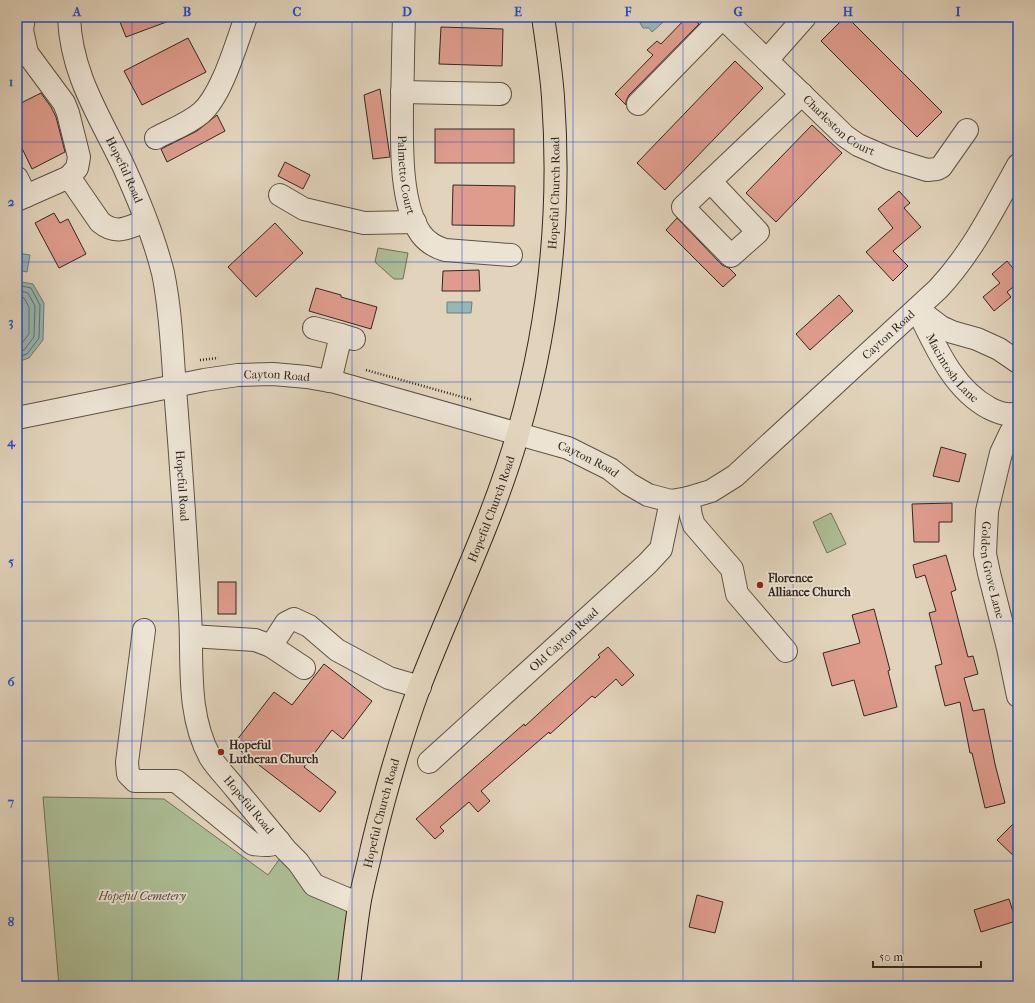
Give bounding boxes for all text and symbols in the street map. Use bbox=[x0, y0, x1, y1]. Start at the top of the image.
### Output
text: A bbox=[72, 4, 82, 19]
text: B bbox=[183, 4, 192, 19]
text: C bbox=[293, 4, 302, 19]
text: D bbox=[402, 4, 412, 19]
text: E bbox=[514, 4, 522, 19]
text: F bbox=[624, 4, 632, 19]
text: G bbox=[733, 4, 743, 19]
text: H bbox=[843, 4, 854, 19]
text: I bbox=[955, 4, 961, 19]
text: 1 bbox=[9, 74, 14, 89]
street label: Charleston Court bbox=[800, 92, 878, 159]
street label: Hopeful Road bbox=[103, 134, 146, 205]
street label: Palmetto Court bbox=[395, 135, 418, 217]
street label: Hopeful Church Road bbox=[545, 136, 563, 250]
text: 2 bbox=[8, 194, 15, 209]
street label: Cayton Road bbox=[859, 307, 918, 362]
text: 3 bbox=[8, 314, 14, 330]
street label: Macintosh Lane bbox=[923, 331, 981, 406]
street label: Cayton Road bbox=[243, 367, 311, 384]
text: 4 bbox=[6, 434, 16, 450]
street label: Cayton Road bbox=[556, 438, 622, 481]
street label: Hopeful Road bbox=[173, 450, 192, 522]
street label: Hopeful Church Road bbox=[465, 454, 518, 564]
street label: Golden Grove Lane bbox=[978, 521, 1007, 620]
text: 5 bbox=[8, 554, 14, 569]
place label: Florence Alliance Church bbox=[767, 571, 851, 599]
marker: Florence Alliance Church bbox=[755, 580, 765, 590]
street label: Old Cayton Road bbox=[526, 604, 601, 675]
text: 6 bbox=[7, 674, 15, 689]
place label: Hopeful Lutheran Church bbox=[229, 738, 319, 766]
marker: Hopeful Lutheran Church bbox=[216, 747, 226, 757]
street label: Hopeful Church Road bbox=[360, 756, 402, 869]
street label: Hopeful Road bbox=[221, 773, 277, 837]
text: 7 bbox=[7, 794, 15, 809]
park label: Hopeful Cemetery bbox=[97, 889, 187, 903]
text: 8 bbox=[8, 914, 15, 929]
scale bar bbox=[873, 943, 981, 969]
text: 50 m bbox=[879, 950, 903, 964]

